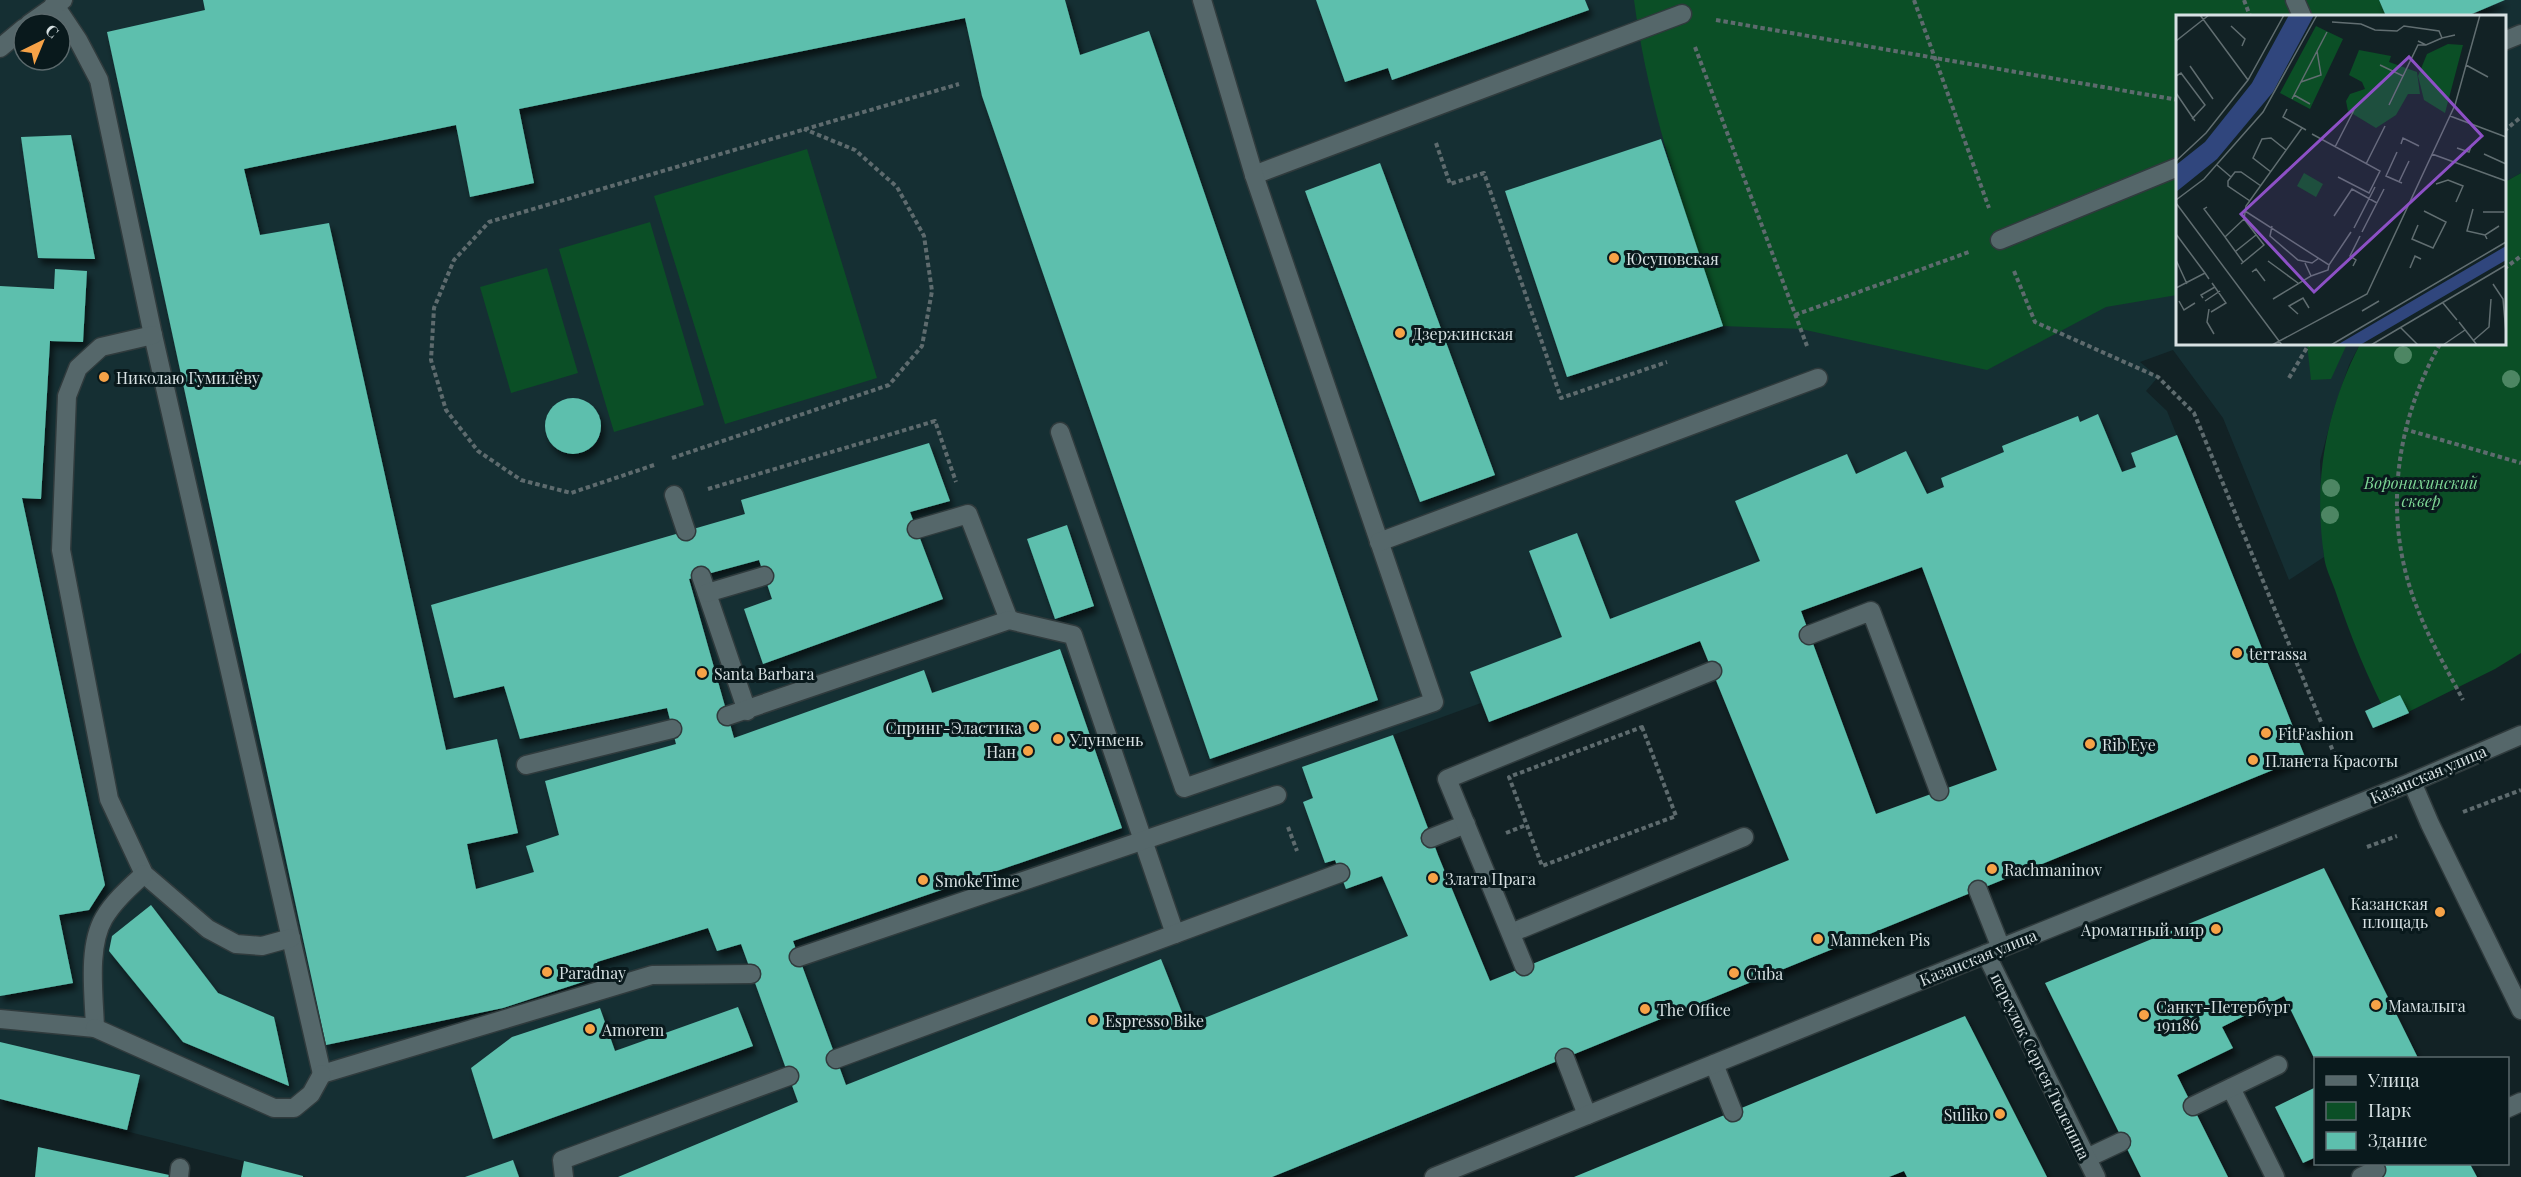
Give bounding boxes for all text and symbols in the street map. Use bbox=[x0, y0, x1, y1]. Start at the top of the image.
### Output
north arrow bbox=[12, 12, 72, 72]
inset map bbox=[2176, 15, 2506, 345]
text: С bbox=[41, 19, 64, 42]
place label: Юсуповская bbox=[1626, 248, 1719, 269]
marker: Юсуповская bbox=[1607, 251, 1621, 265]
place label: Дзержинская bbox=[1412, 323, 1514, 344]
marker: Дзержинская bbox=[1393, 326, 1407, 340]
place label: Николаю Гумилёву bbox=[116, 367, 260, 388]
marker: Николаю Гумилёву bbox=[97, 370, 111, 384]
park label: Воронихинский сквер bbox=[2363, 472, 2479, 511]
place label: terrassa bbox=[2249, 643, 2307, 664]
marker: terrassa bbox=[2230, 646, 2244, 660]
place label: Santa Barbara bbox=[714, 663, 814, 684]
marker: Santa Barbara bbox=[695, 666, 709, 680]
place label: Спринг-Эластика bbox=[885, 717, 1022, 738]
marker: Спринг-Эластика bbox=[1027, 720, 1041, 734]
place label: FitFashion bbox=[2278, 723, 2354, 744]
marker: FitFashion bbox=[2259, 726, 2273, 740]
place label: Улунмень bbox=[1069, 729, 1143, 750]
marker: Улунмень bbox=[1051, 732, 1065, 746]
place label: Rib Eye bbox=[2102, 734, 2156, 755]
marker: Rib Eye bbox=[2083, 737, 2097, 751]
street label: Казанская улица bbox=[2366, 740, 2490, 808]
place label: Нан bbox=[986, 741, 1016, 762]
marker: Нан bbox=[1021, 744, 1035, 758]
place label: Планета Красоты bbox=[2265, 750, 2398, 771]
marker: Планета Красоты bbox=[2246, 753, 2260, 767]
place label: Rachmaninov bbox=[2004, 859, 2102, 880]
marker: Rachmaninov bbox=[1985, 862, 1999, 876]
place label: Злата Прага bbox=[1445, 868, 1536, 889]
place label: SmokeTime bbox=[935, 870, 1020, 891]
marker: Злата Прага bbox=[1426, 871, 1440, 885]
marker: SmokeTime bbox=[916, 873, 930, 887]
place label: Казанская площадь bbox=[2350, 893, 2428, 932]
marker: Казанская площадь bbox=[2433, 905, 2447, 919]
place label: Ароматный мир bbox=[2080, 919, 2204, 940]
marker: Ароматный мир bbox=[2209, 922, 2223, 936]
street label: Казанская улица bbox=[1916, 924, 2040, 990]
place label: Manneken Pis bbox=[1830, 929, 1930, 950]
marker: Manneken Pis bbox=[1811, 932, 1825, 946]
place label: Paradnay bbox=[559, 962, 626, 983]
place label: Cuba bbox=[1746, 963, 1783, 984]
marker: Paradnay bbox=[540, 965, 554, 979]
marker: Cuba bbox=[1727, 966, 1741, 980]
street label: переулок Сергея Тюленина bbox=[1987, 969, 2095, 1163]
place label: Мамалыга bbox=[2388, 995, 2466, 1016]
place label: Санкт-Петербург 191186 bbox=[2156, 996, 2290, 1035]
marker: Мамалыга bbox=[2369, 998, 2383, 1012]
place label: The Office bbox=[1657, 999, 1731, 1020]
marker: The Office bbox=[1638, 1002, 1652, 1016]
marker: Санкт-Петербург 191186 bbox=[2137, 1008, 2151, 1022]
place label: Espresso Bike bbox=[1105, 1010, 1204, 1031]
marker: Espresso Bike bbox=[1086, 1013, 1100, 1027]
place label: Amorem bbox=[601, 1019, 664, 1040]
marker: Amorem bbox=[583, 1022, 597, 1036]
legend bbox=[2314, 1057, 2509, 1165]
text: Улица bbox=[2367, 1068, 2419, 1092]
text: Парк bbox=[2368, 1098, 2411, 1122]
place label: Suliko bbox=[1944, 1104, 1988, 1125]
marker: Suliko bbox=[1993, 1107, 2007, 1121]
text: Здание bbox=[2368, 1128, 2427, 1152]

